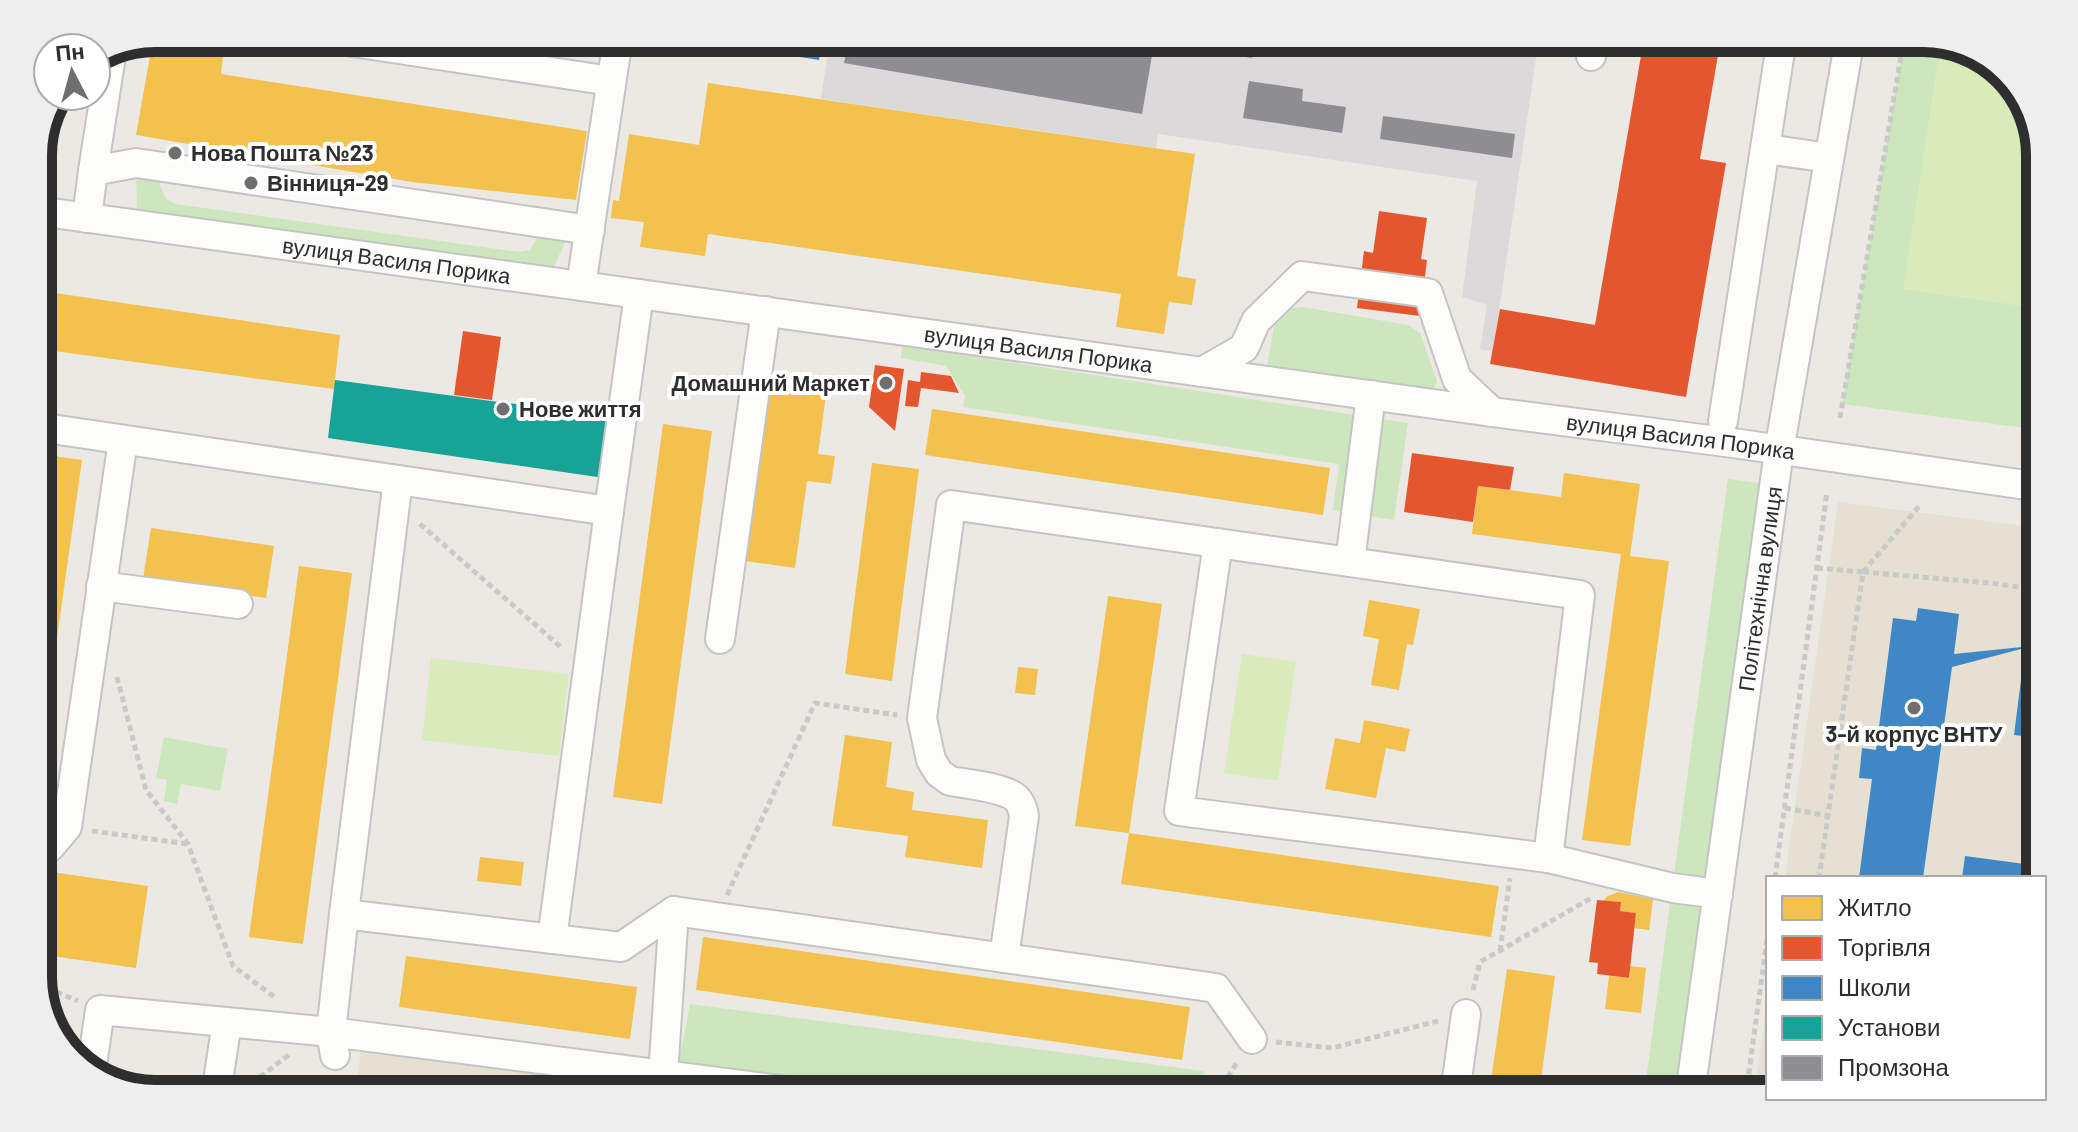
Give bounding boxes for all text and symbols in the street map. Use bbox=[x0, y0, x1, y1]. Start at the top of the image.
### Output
north arrow bbox=[32, 32, 112, 112]
text: Пн bbox=[54, 37, 86, 66]
place label: Нова Пошта №23 bbox=[191, 139, 374, 165]
marker: Нова Пошта №23 bbox=[166, 144, 184, 162]
place label: Вінниця-29 bbox=[267, 169, 388, 196]
marker: Вінниця-29 bbox=[242, 174, 260, 192]
street label: вулиця Василя Порика bbox=[281, 231, 513, 288]
street label: вулиця Василя Порика bbox=[923, 320, 1155, 377]
place label: Домашний Маркет bbox=[672, 369, 870, 396]
marker: Домашний Маркет bbox=[877, 374, 895, 392]
place label: Нове життя bbox=[519, 395, 642, 421]
marker: Нове життя bbox=[494, 400, 512, 418]
street label: вулиця Василя Порика bbox=[1565, 408, 1797, 464]
street label: Політехнічна вулиця bbox=[1732, 485, 1786, 693]
marker: 3-й корпус ВНТУ bbox=[1905, 699, 1923, 717]
place label: 3-й корпус ВНТУ bbox=[1826, 720, 2003, 747]
legend bbox=[1766, 876, 2046, 1100]
text: Житло bbox=[1838, 892, 1912, 921]
text: Торгівля bbox=[1838, 932, 1931, 961]
text: Школи bbox=[1838, 972, 1911, 1001]
text: Установи bbox=[1838, 1012, 1940, 1041]
text: Промзона bbox=[1838, 1052, 1950, 1081]

